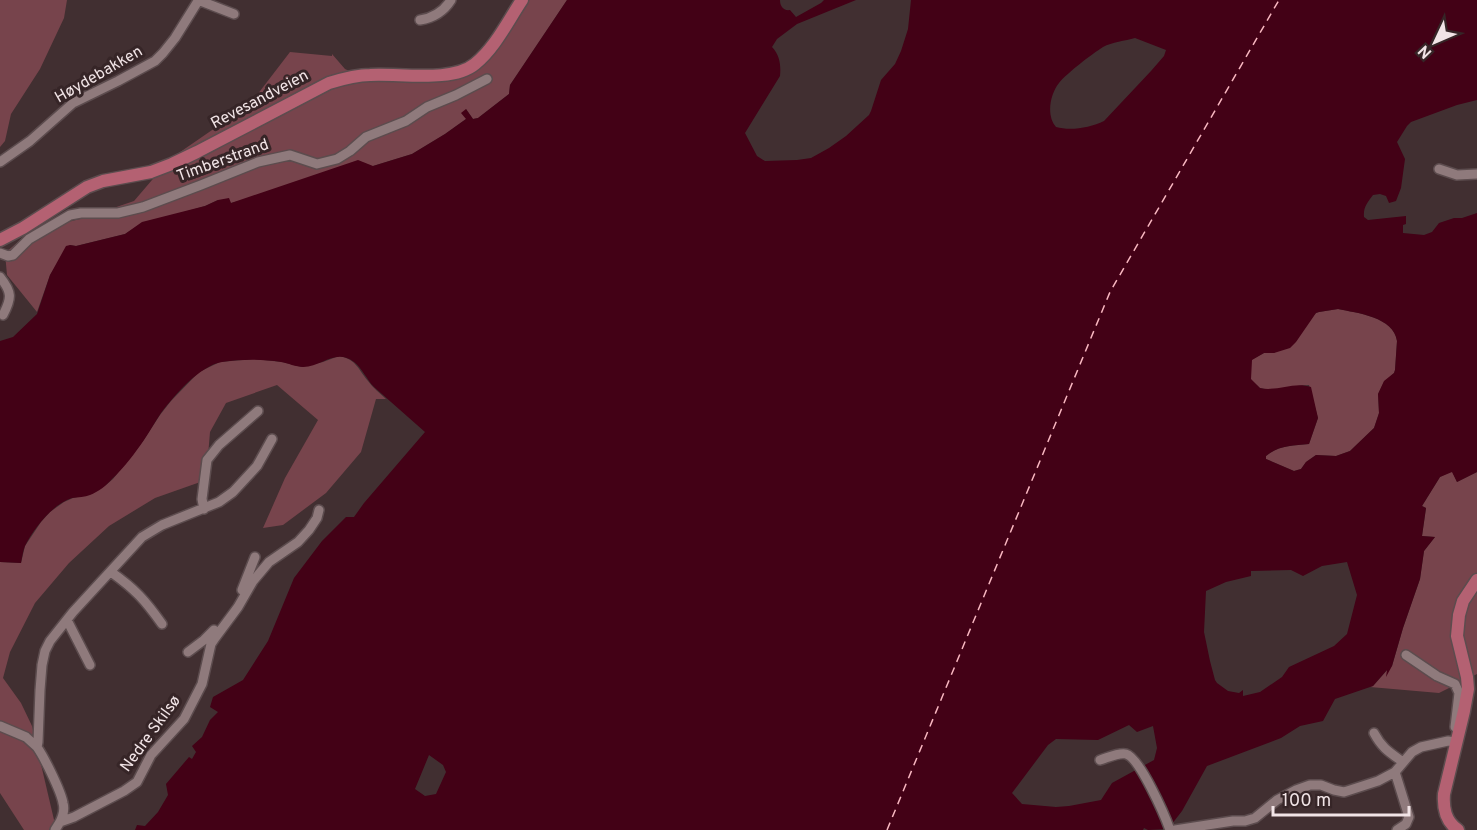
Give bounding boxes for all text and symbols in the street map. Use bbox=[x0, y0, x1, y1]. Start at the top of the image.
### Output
north arrow bbox=[1405, 12, 1465, 72]
text: N bbox=[1414, 40, 1437, 62]
street label: Høydebakken bbox=[52, 42, 146, 108]
street label: Revesandveien bbox=[208, 66, 312, 134]
street label: Timberstrand bbox=[174, 135, 272, 187]
street label: Nedre Skilsø bbox=[116, 692, 186, 776]
scale bar bbox=[1273, 779, 1410, 817]
text: 100 m bbox=[1282, 790, 1331, 813]

